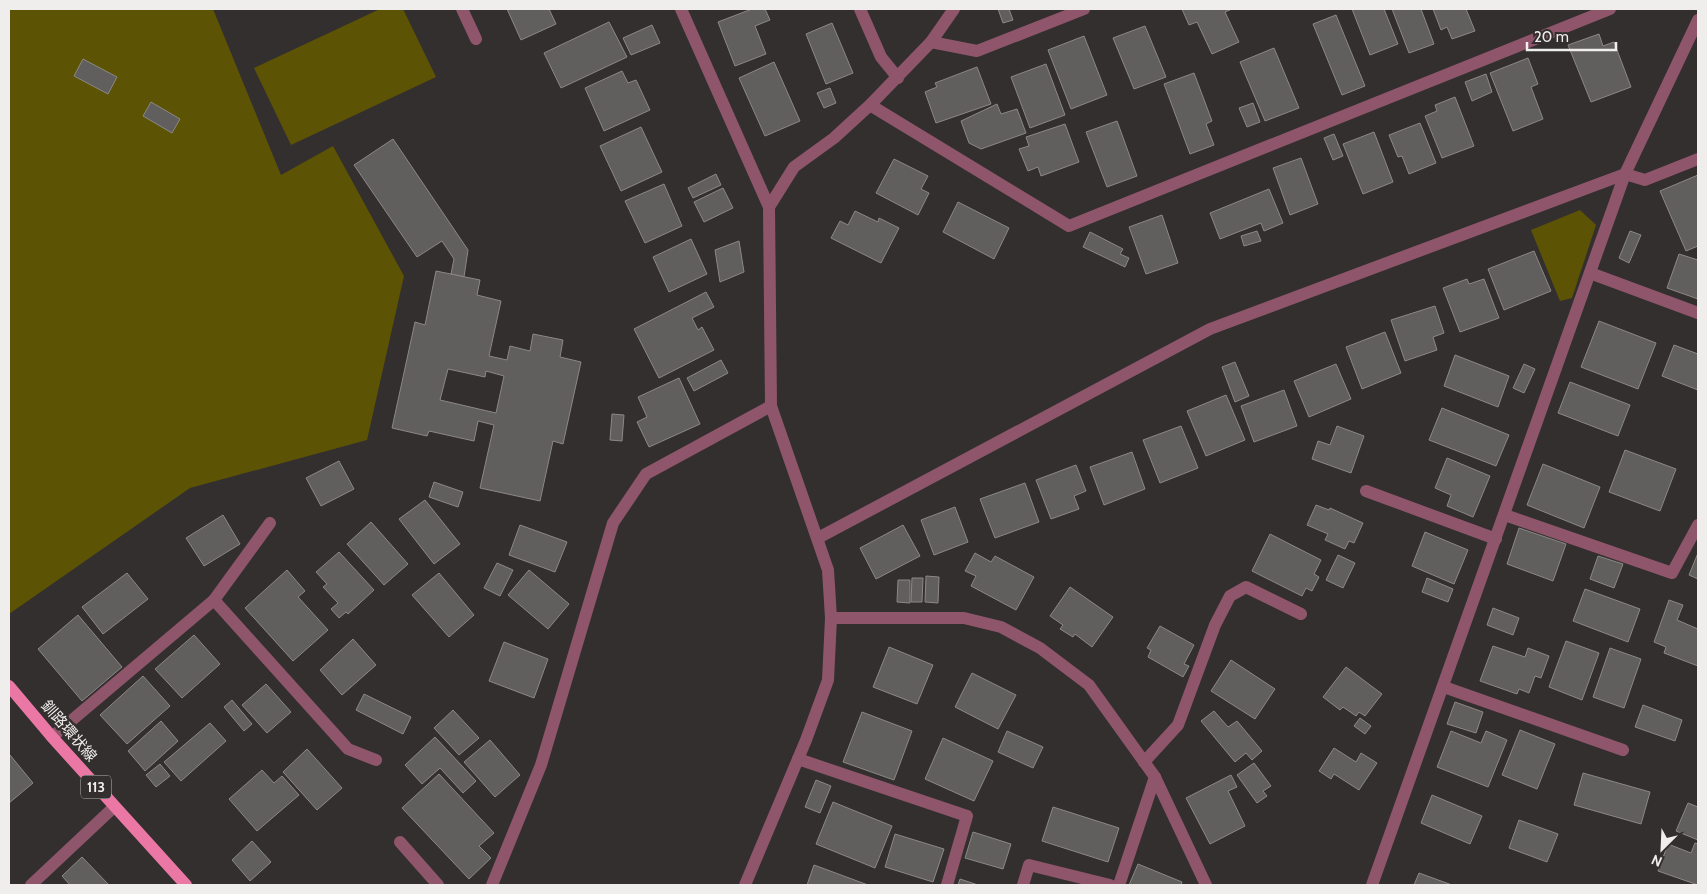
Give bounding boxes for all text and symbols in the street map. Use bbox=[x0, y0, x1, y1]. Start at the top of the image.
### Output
scale bar bbox=[1527, 20, 1616, 52]
text: 20 m bbox=[1534, 28, 1569, 46]
street label: 釧路環状線 bbox=[38, 697, 100, 765]
road number: 113 bbox=[81, 776, 111, 799]
north arrow bbox=[1637, 824, 1687, 874]
text: N bbox=[1649, 851, 1665, 871]

